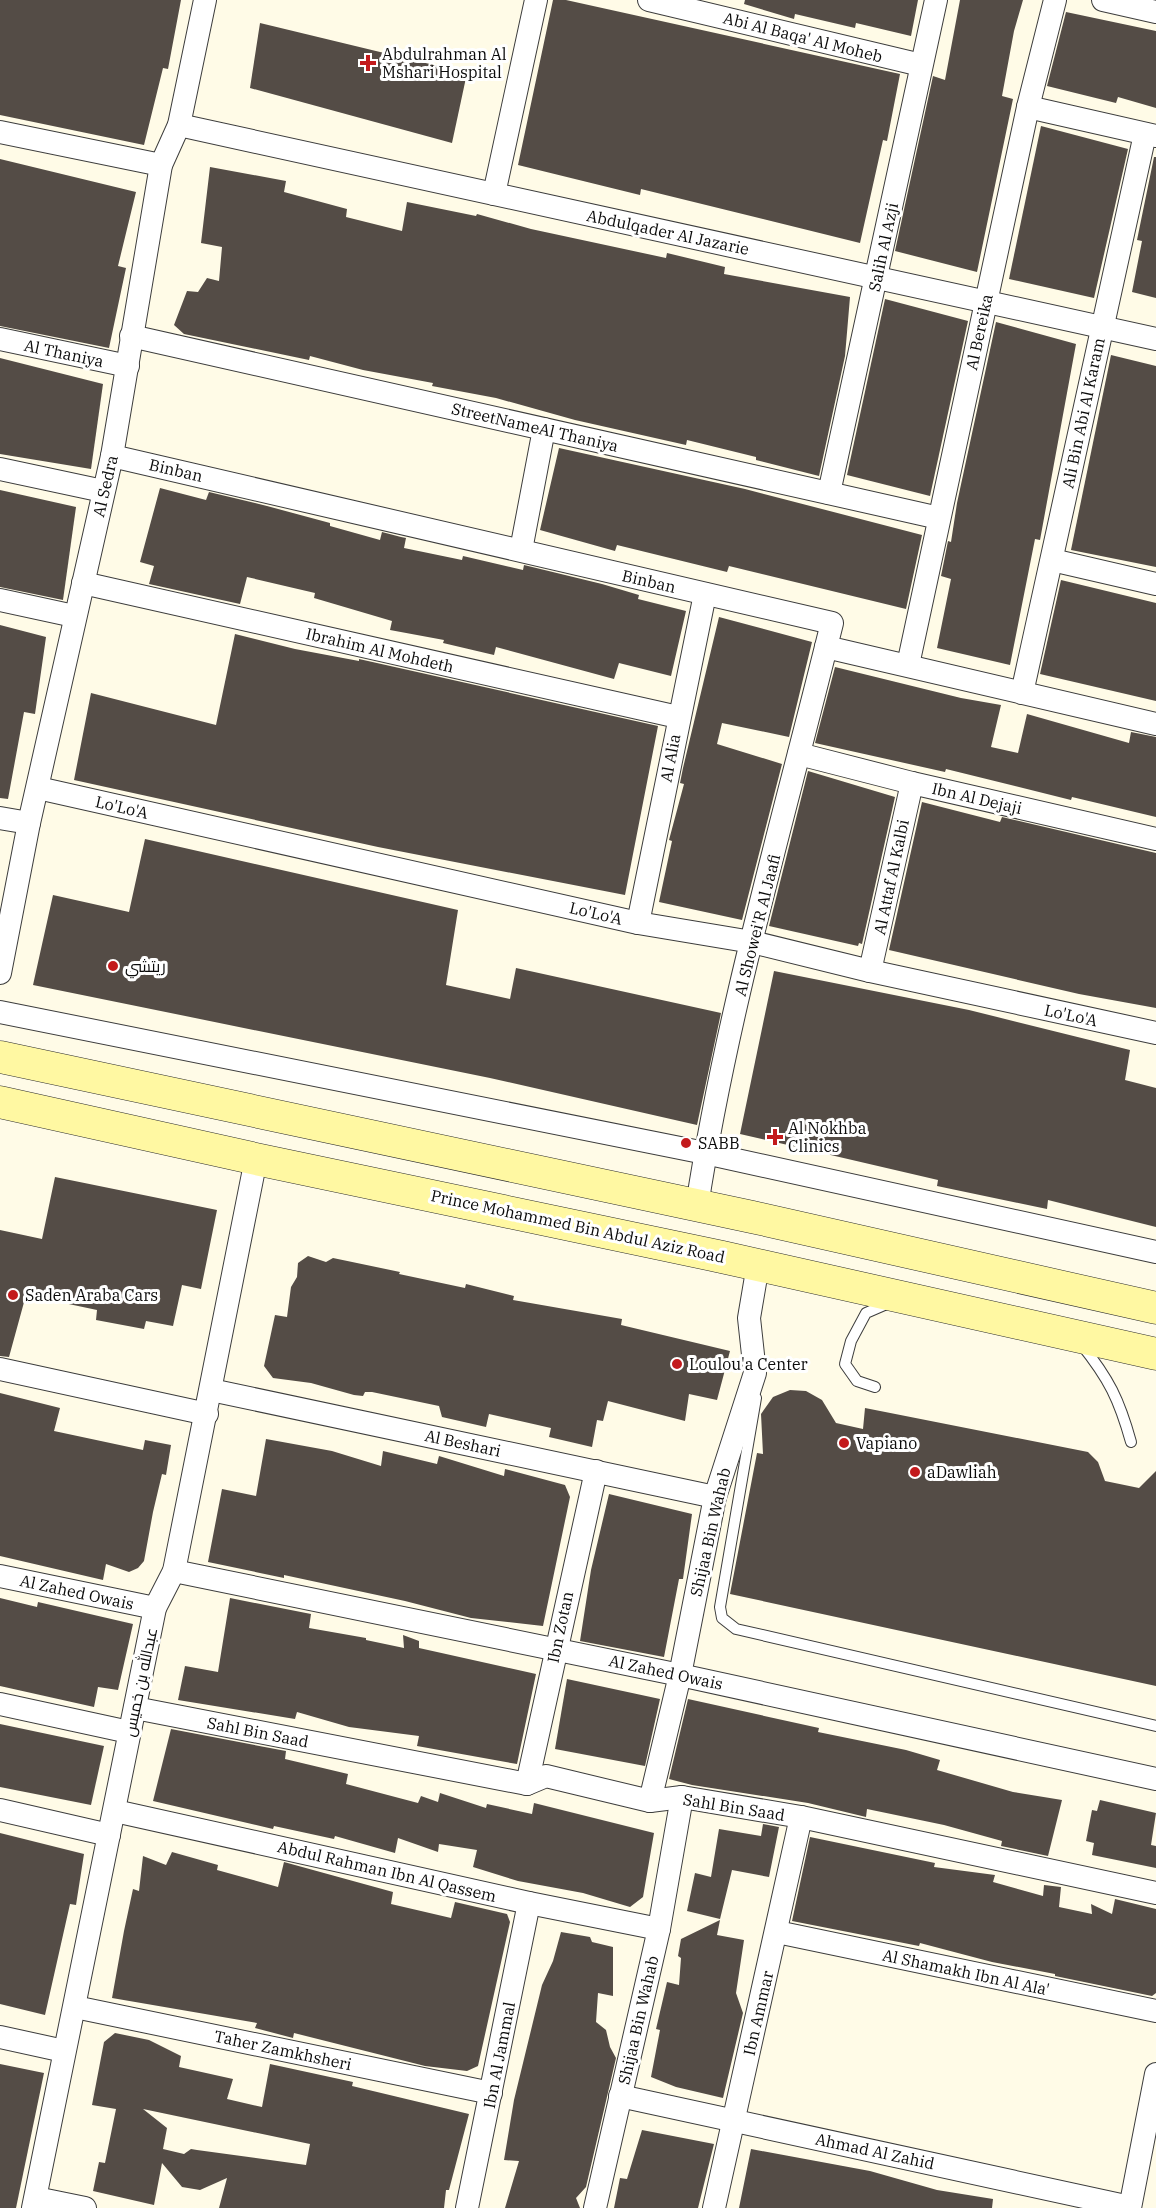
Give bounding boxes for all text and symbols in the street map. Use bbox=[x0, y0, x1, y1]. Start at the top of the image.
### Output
street label: Abi Al Baqa' Al Moheb bbox=[721, 8, 885, 66]
place label: Abdulrahman Al Mshari Hospital bbox=[382, 44, 507, 82]
marker: Abdulrahman Al Mshari Hospital bbox=[359, 54, 377, 72]
street label: Salih Al Azji bbox=[864, 201, 902, 293]
street label: Abdulqader Al Jazarie bbox=[585, 205, 751, 259]
street label: Al Bereika bbox=[961, 292, 997, 372]
street label: Al Thaniya bbox=[22, 335, 106, 371]
street label: Ali Bin Abi Al Karam bbox=[1057, 336, 1109, 490]
street label: StreetNameAl Thaniya bbox=[450, 398, 621, 456]
street label: Al Sedra bbox=[88, 453, 122, 519]
street label: Binban bbox=[147, 454, 205, 486]
street label: Binban bbox=[620, 565, 678, 597]
street label: Ibrahim Al Mohdeth bbox=[304, 623, 456, 677]
street label: Al Alia bbox=[656, 732, 685, 784]
street label: Ibn Al Dejaji bbox=[930, 778, 1024, 818]
street label: Lo'Lo'A bbox=[94, 791, 150, 823]
street label: Al Attaf Al Kalbi bbox=[869, 817, 913, 937]
street label: Al Showei'R Al Jaafi bbox=[730, 852, 784, 998]
street label: Lo'Lo'A bbox=[568, 897, 624, 929]
place label: ريتشي bbox=[125, 956, 166, 979]
marker: ريتشي bbox=[106, 959, 120, 973]
street label: Lo'Lo'A bbox=[1043, 1000, 1099, 1030]
place label: Al Nokhba Clinics bbox=[788, 1118, 867, 1156]
marker: Al Nokhba Clinics bbox=[766, 1128, 784, 1146]
place label: SABB bbox=[698, 1133, 740, 1153]
marker: SABB bbox=[679, 1136, 693, 1150]
street label: Prince Mohammed Bin Abdul Aziz Road bbox=[429, 1185, 727, 1267]
place label: Saden Araba Cars bbox=[25, 1285, 158, 1305]
marker: Saden Araba Cars bbox=[6, 1288, 20, 1302]
place label: Loulou'a Center bbox=[689, 1354, 808, 1374]
marker: Loulou'a Center bbox=[670, 1357, 684, 1371]
street label: Al Beshari bbox=[423, 1425, 503, 1461]
place label: Vapiano bbox=[856, 1433, 917, 1453]
marker: Vapiano bbox=[837, 1436, 851, 1450]
place label: aDawliah bbox=[927, 1462, 997, 1482]
marker: aDawliah bbox=[908, 1465, 922, 1479]
street label: Shijaa Bin Wahab bbox=[685, 1466, 735, 1598]
street label: Al Zahed Owais bbox=[18, 1570, 136, 1614]
street label: Ibn Zotan bbox=[543, 1589, 577, 1665]
street label: عبدالله بن خميس bbox=[119, 1626, 162, 1739]
street label: Al Zahed Owais bbox=[607, 1650, 725, 1694]
street label: Sahl Bin Saad bbox=[206, 1712, 311, 1752]
street label: Sahl Bin Saad bbox=[682, 1789, 787, 1825]
street label: Abdul Rahman Ibn Al Qassem bbox=[276, 1836, 498, 1906]
street label: Al Shamakh Ibn Al Ala' bbox=[881, 1945, 1051, 1999]
street label: Shijaa Bin Wahab bbox=[613, 1954, 663, 2086]
street label: Ibn Ammar bbox=[739, 1969, 777, 2057]
street label: Ibn Al Jammal bbox=[479, 2000, 519, 2110]
street label: Taher Zamkhsheri bbox=[213, 2026, 353, 2074]
street label: Ahmad Al Zahid bbox=[814, 2129, 937, 2173]

